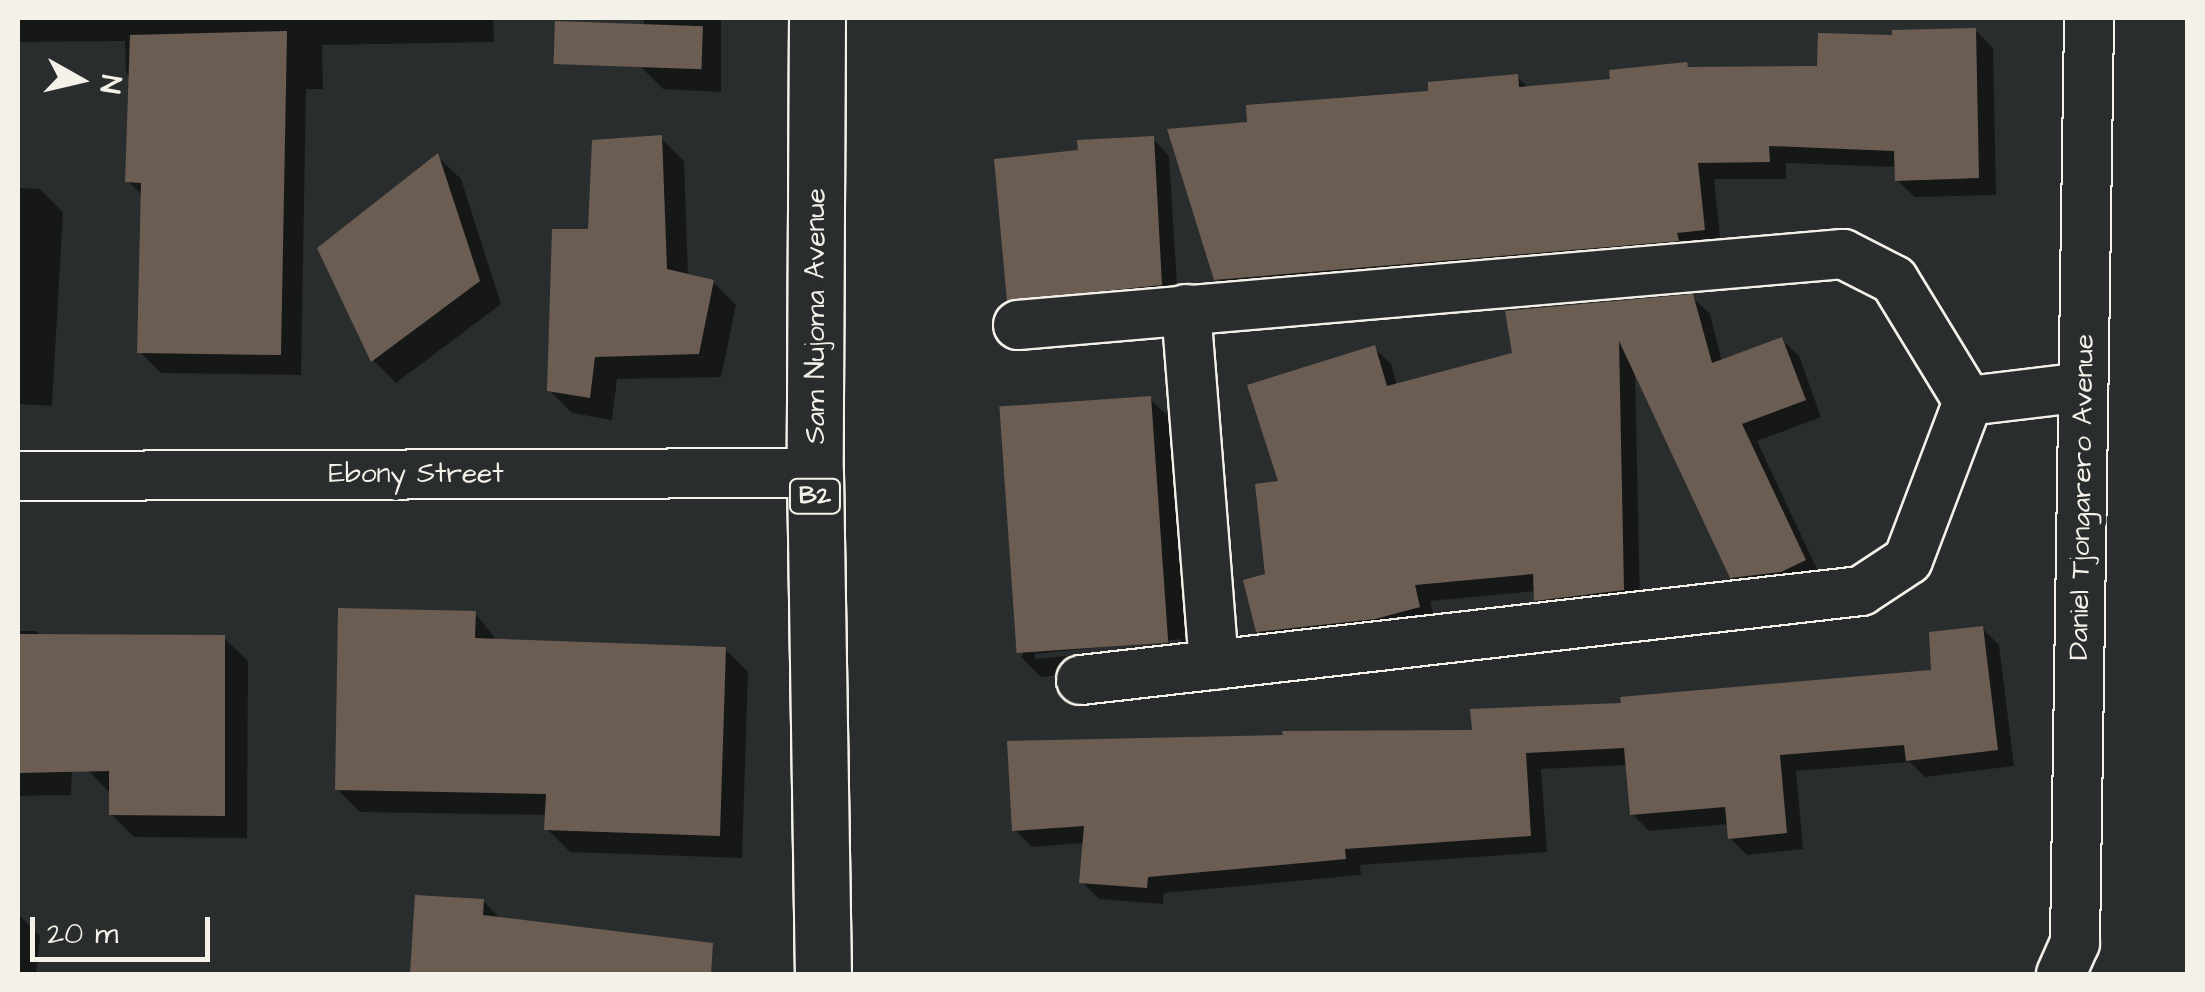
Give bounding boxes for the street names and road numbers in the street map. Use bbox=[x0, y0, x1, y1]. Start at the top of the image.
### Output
street label: Sam Nujoma Avenue bbox=[799, 188, 833, 444]
street label: Daniel Tjongarero Avenue bbox=[2062, 334, 2102, 660]
street label: Ebony Street bbox=[328, 457, 504, 491]
road number: B2 bbox=[788, 476, 842, 516]

